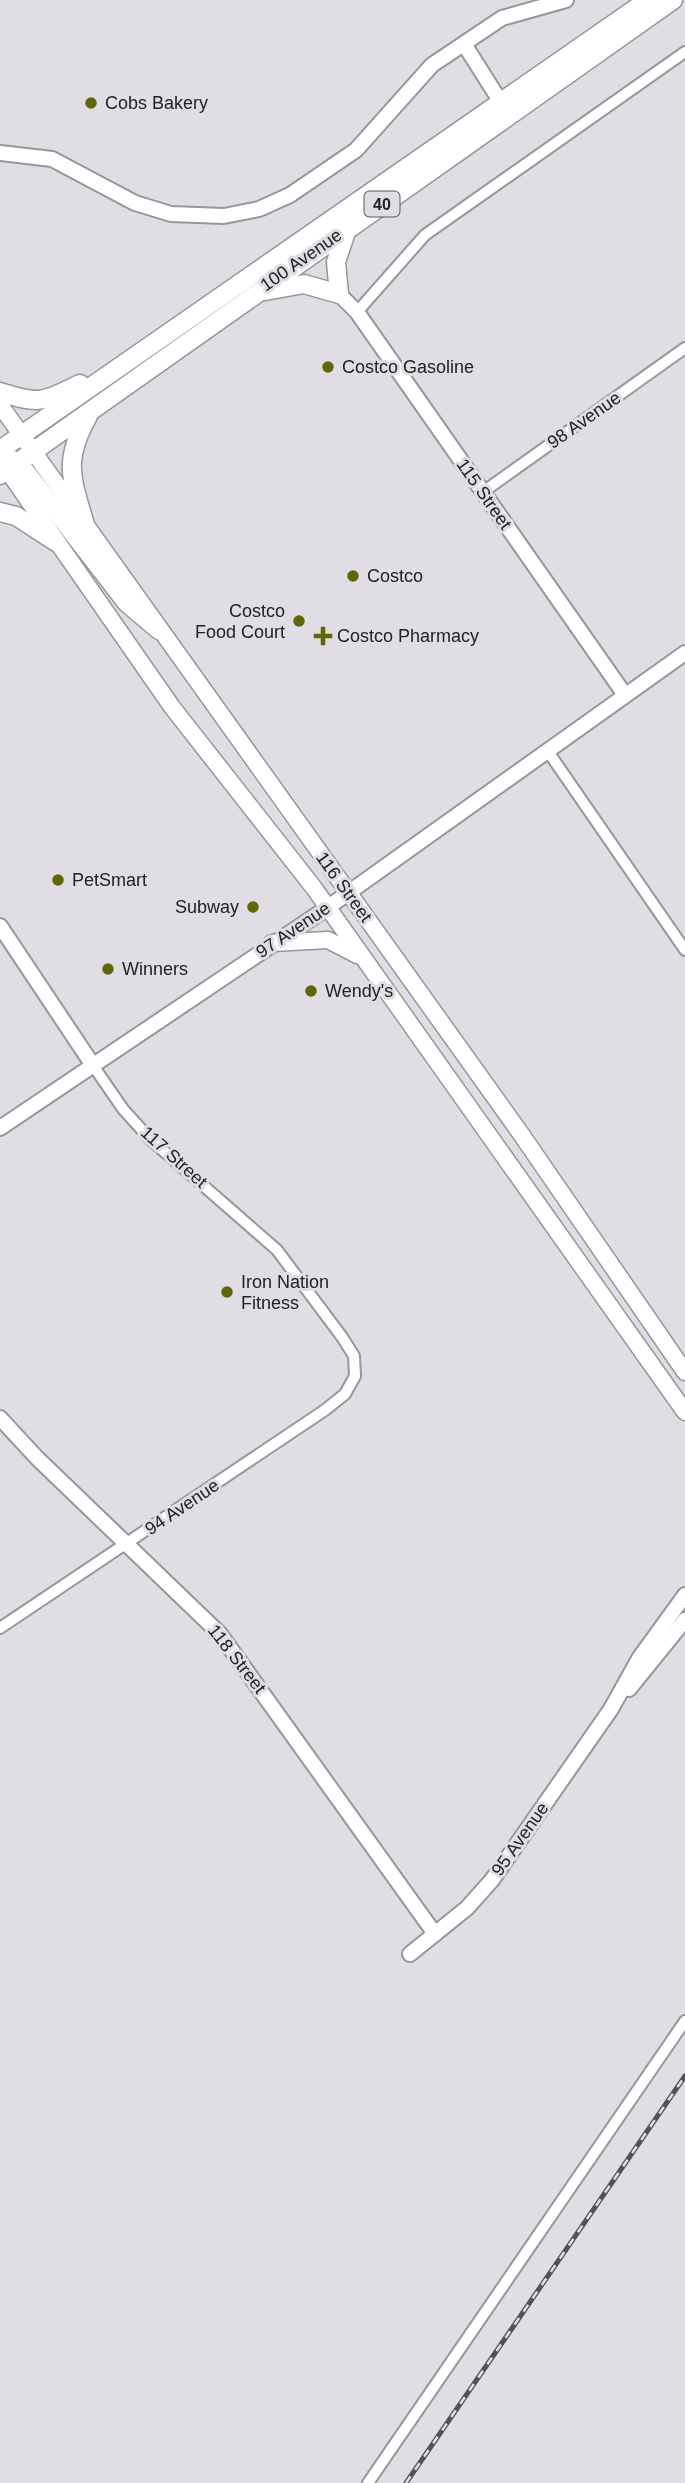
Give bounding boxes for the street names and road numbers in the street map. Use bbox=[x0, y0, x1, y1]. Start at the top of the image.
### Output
road number: 40 bbox=[364, 192, 400, 216]
street label: 100 Avenue bbox=[256, 225, 346, 295]
street label: 98 Avenue bbox=[544, 387, 624, 453]
street label: 115 Street bbox=[452, 455, 516, 533]
street label: 116 Street bbox=[312, 848, 376, 926]
street label: 97 Avenue bbox=[252, 898, 334, 962]
street label: 117 Street bbox=[137, 1122, 211, 1192]
street label: 94 Avenue bbox=[141, 1475, 223, 1539]
street label: 118 Street bbox=[204, 1621, 270, 1697]
street label: 95 Avenue bbox=[487, 1799, 553, 1879]

